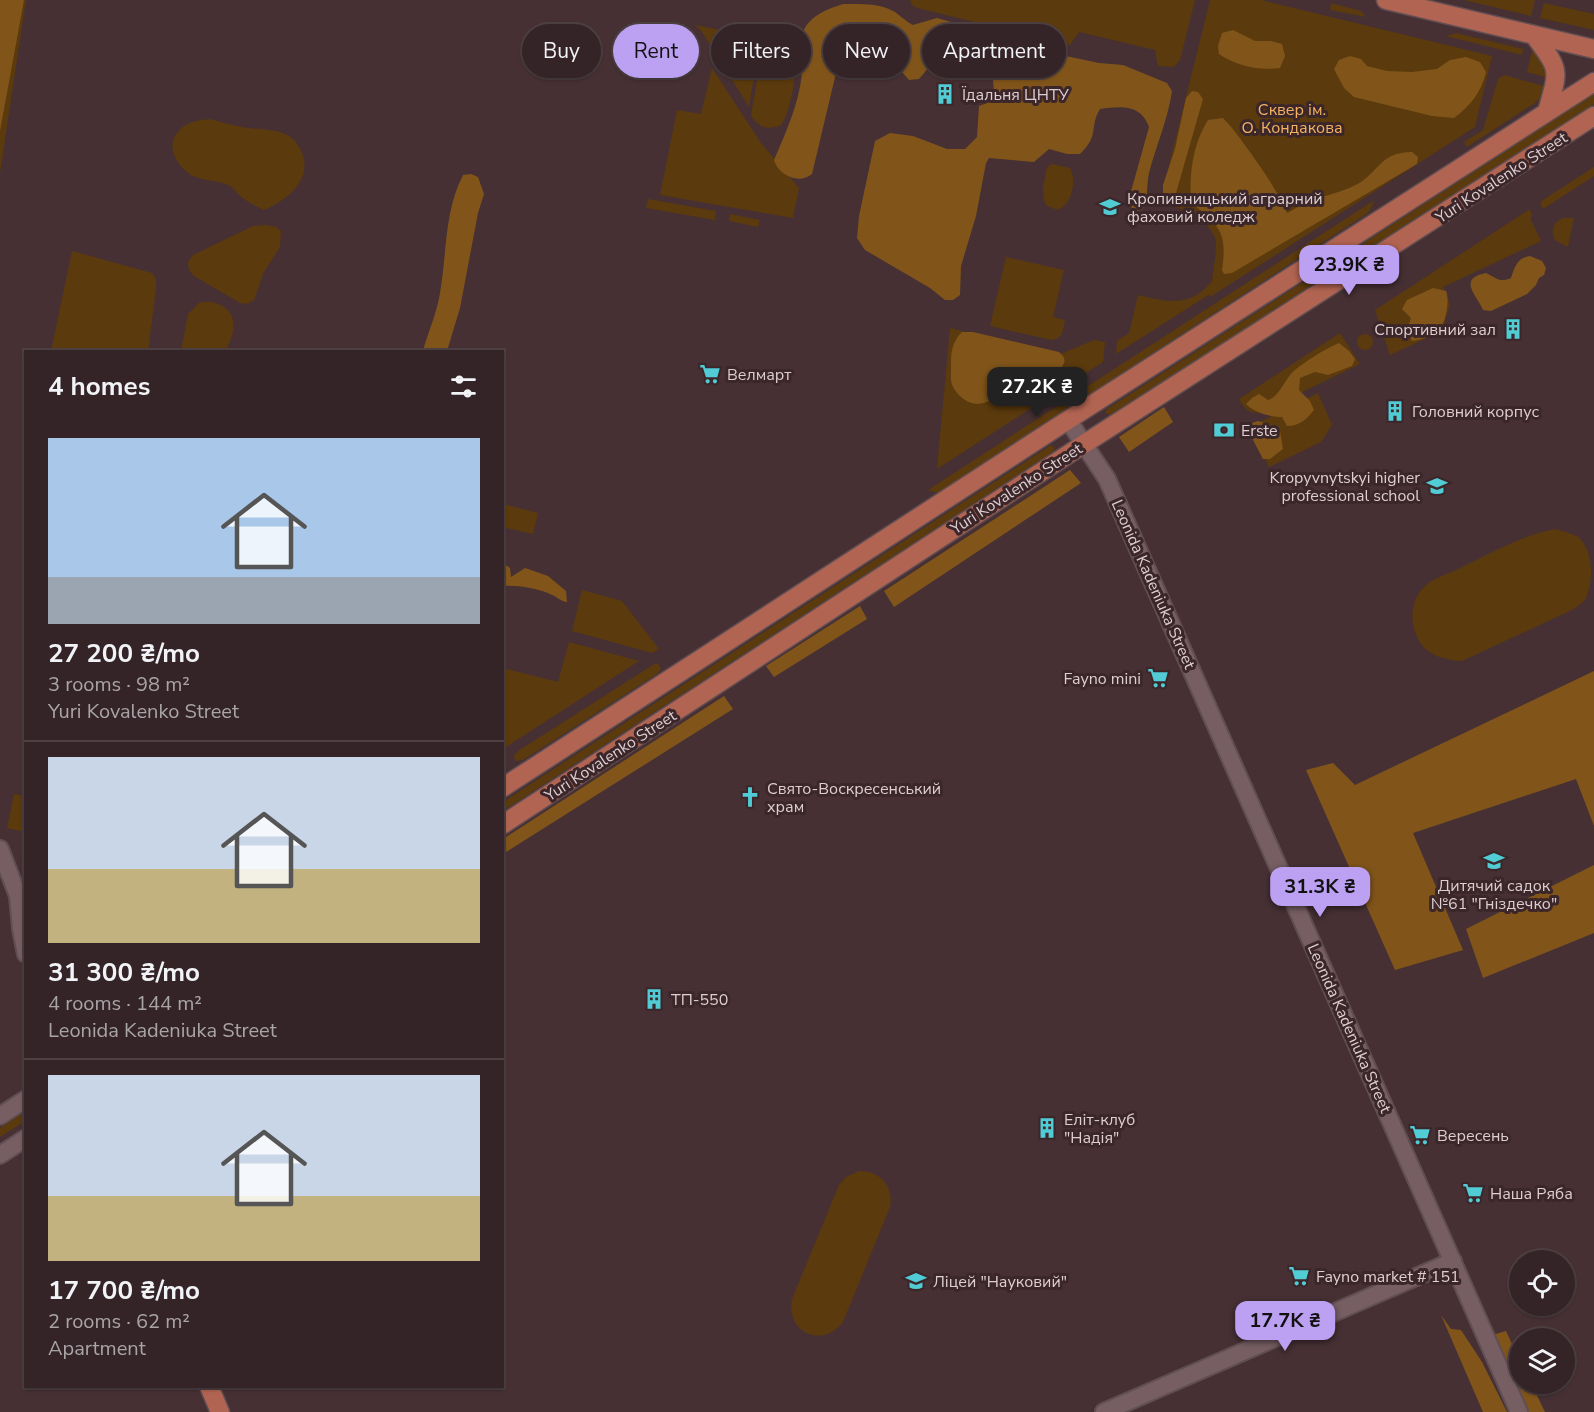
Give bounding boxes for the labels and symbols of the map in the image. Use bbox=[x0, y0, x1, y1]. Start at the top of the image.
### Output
building icon: Їдальня ЦНТУ bbox=[933, 82, 957, 106]
place label: Їдальня ЦНТУ bbox=[961, 84, 1070, 106]
park label: Сквер ім. О. Кондакова bbox=[1241, 99, 1343, 139]
street label: Yuri Kovalenko Street bbox=[1431, 127, 1572, 229]
place label: Кропивницький аграрний фаховий коледж bbox=[1127, 188, 1323, 228]
school or university icon: Кропивницький аграрний фаховий коледж bbox=[1098, 195, 1122, 219]
pin: 23.9K ₴ bbox=[1294, 245, 1404, 296]
building icon: Спортивний зал bbox=[1501, 317, 1525, 341]
place label: Спортивний зал bbox=[1374, 319, 1496, 341]
supermarket icon: Велмарт bbox=[698, 362, 722, 386]
place label: Велмарт bbox=[727, 364, 792, 386]
pin: 27.2K ₴ bbox=[982, 367, 1092, 418]
building icon: Головний корпус bbox=[1383, 399, 1407, 423]
place label: Головний корпус bbox=[1412, 401, 1539, 423]
bank icon: Erste bbox=[1212, 418, 1236, 442]
place label: Erste bbox=[1241, 420, 1278, 442]
street label: Yuri Kovalenko Street bbox=[946, 438, 1087, 540]
place label: Kropyvnytskyi higher professional school bbox=[1270, 467, 1420, 507]
school or university icon: Kropyvnytskyi higher professional school bbox=[1425, 474, 1449, 498]
street label: Leonida Kadeniuka Street bbox=[1106, 496, 1201, 673]
supermarket icon: Fayno mini bbox=[1146, 666, 1170, 690]
place label: Fayno mini bbox=[1064, 668, 1141, 690]
street label: Yuri Kovalenko Street bbox=[540, 705, 681, 807]
place label: Свято-Воскресенський храм bbox=[767, 778, 941, 818]
church icon: Свято-Воскресенський храм bbox=[738, 785, 762, 809]
school or university icon: Дитячий садок №61 "Гніздечко" bbox=[1482, 849, 1506, 873]
pin: 31.3K ₴ bbox=[1265, 867, 1375, 918]
place label: Дитячий садок №61 "Гніздечко" bbox=[1431, 875, 1557, 915]
street label: Leonida Kadeniuka Street bbox=[1302, 940, 1397, 1117]
building icon: ТП-550 bbox=[642, 987, 666, 1011]
place label: ТП-550 bbox=[671, 989, 728, 1011]
place label: Еліт-клуб "Надія" bbox=[1064, 1109, 1135, 1149]
building icon: Еліт-клуб "Надія" bbox=[1035, 1116, 1059, 1140]
supermarket icon: Вересень bbox=[1408, 1123, 1432, 1147]
place label: Вересень bbox=[1437, 1125, 1509, 1147]
supermarket icon: Наша Ряба bbox=[1461, 1181, 1485, 1205]
place label: Наша Ряба bbox=[1490, 1183, 1573, 1205]
supermarket icon: Fayno market # 151 bbox=[1287, 1264, 1311, 1288]
place label: Fayno market # 151 bbox=[1316, 1266, 1460, 1288]
school or university icon: Ліцей "Науковий" bbox=[904, 1269, 928, 1293]
place label: Ліцей "Науковий" bbox=[933, 1271, 1067, 1293]
pin: 17.7K ₴ bbox=[1230, 1301, 1340, 1352]

